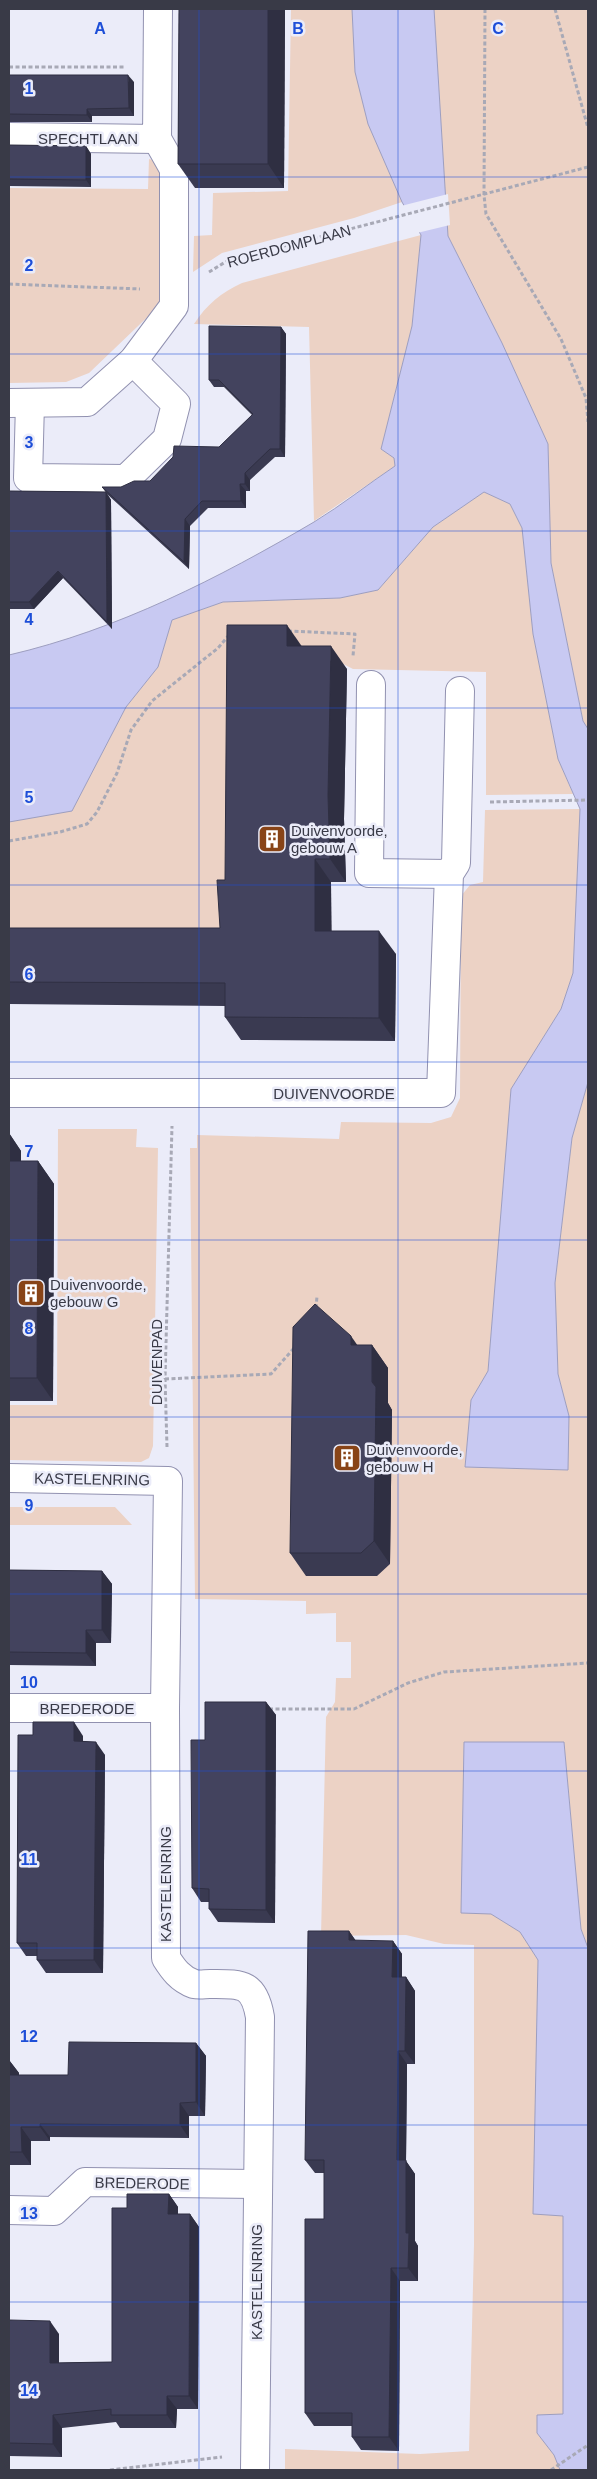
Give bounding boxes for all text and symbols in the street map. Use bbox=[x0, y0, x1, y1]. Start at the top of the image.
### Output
text: A bbox=[94, 20, 106, 37]
text: B bbox=[292, 20, 304, 37]
text: C bbox=[492, 20, 504, 37]
text: 1 bbox=[25, 80, 34, 97]
street label: SPECHTLAAN bbox=[38, 130, 138, 147]
street label: ROERDOMPLAAN bbox=[225, 221, 353, 271]
text: 2 bbox=[25, 257, 34, 274]
text: 3 bbox=[25, 434, 34, 451]
text: 4 bbox=[25, 611, 34, 628]
text: 5 bbox=[25, 789, 34, 806]
place label: Duivenvoorde, gebouw A bbox=[291, 822, 388, 856]
building icon: Duivenvoorde, gebouw A bbox=[257, 824, 287, 854]
text: 6 bbox=[25, 966, 34, 983]
street label: DUIVENVOORDE bbox=[273, 1085, 395, 1102]
text: 7 bbox=[25, 1143, 34, 1160]
place label: Duivenvoorde, gebouw G bbox=[50, 1276, 147, 1310]
building icon: Duivenvoorde, gebouw G bbox=[16, 1278, 46, 1308]
street label: DUIVENPAD bbox=[148, 1319, 165, 1405]
text: 8 bbox=[25, 1320, 34, 1337]
place label: Duivenvoorde, gebouw H bbox=[366, 1441, 463, 1475]
building icon: Duivenvoorde, gebouw H bbox=[332, 1443, 362, 1473]
street label: KASTELENRING bbox=[34, 1469, 150, 1489]
text: 9 bbox=[25, 1497, 34, 1514]
text: 10 bbox=[20, 1674, 38, 1691]
street label: BREDERODE bbox=[39, 1700, 135, 1717]
street label: KASTELENRING bbox=[157, 1826, 174, 1942]
text: 11 bbox=[21, 1851, 38, 1868]
text: 12 bbox=[20, 2028, 38, 2045]
street label: BREDERODE bbox=[94, 2174, 190, 2192]
text: 13 bbox=[20, 2205, 38, 2222]
street label: KASTELENRING bbox=[248, 2224, 265, 2340]
text: 14 bbox=[20, 2382, 38, 2399]

